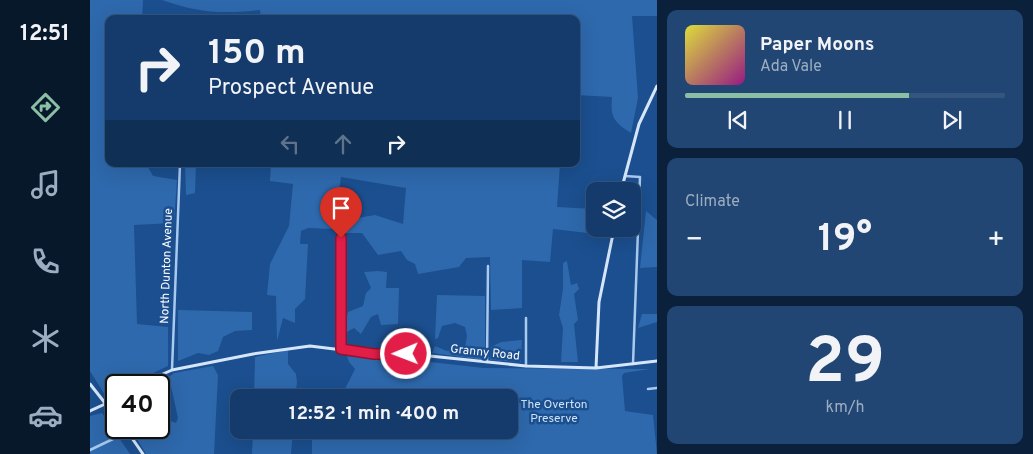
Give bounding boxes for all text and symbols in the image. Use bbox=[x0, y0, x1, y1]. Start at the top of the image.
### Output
text: 12:51 bbox=[20, 21, 70, 48]
text: 150 m bbox=[208, 32, 306, 76]
text: Paper Moons bbox=[760, 33, 874, 57]
icon: right bbox=[125, 35, 190, 100]
text: Ada Vale bbox=[760, 57, 822, 77]
text: Prospect Avenue bbox=[208, 75, 374, 102]
icon: directions bbox=[28, 90, 63, 125]
icon: previous bbox=[724, 106, 752, 134]
icon: pause bbox=[831, 106, 859, 134]
icon: next bbox=[938, 106, 966, 134]
icon: left bbox=[276, 130, 304, 158]
icon: ahead bbox=[329, 130, 357, 158]
icon: right bbox=[382, 130, 410, 158]
icon: music bbox=[28, 167, 63, 202]
map controls bbox=[586, 182, 641, 237]
button: layers bbox=[586, 182, 641, 237]
pin bbox=[320, 187, 362, 238]
text: Climate bbox=[685, 192, 740, 212]
icon: arrive bbox=[327, 194, 355, 222]
street label: North Dunton Avenue bbox=[157, 208, 177, 324]
text: 19° bbox=[818, 216, 872, 265]
text: − bbox=[685, 223, 703, 259]
text: + bbox=[987, 223, 1005, 259]
icon: phone bbox=[28, 244, 63, 279]
icon: climate bbox=[28, 321, 63, 356]
text: 29 bbox=[805, 324, 885, 406]
position arrow bbox=[379, 327, 431, 379]
street label: Granny Road bbox=[449, 341, 521, 365]
speed limit sign: 40 bbox=[105, 374, 170, 439]
park label: The Overton Preserve bbox=[520, 397, 588, 427]
icon: car bbox=[28, 398, 63, 433]
text: km/h bbox=[826, 398, 864, 418]
text: 12:52 · 1 min · 400 m bbox=[289, 402, 459, 426]

